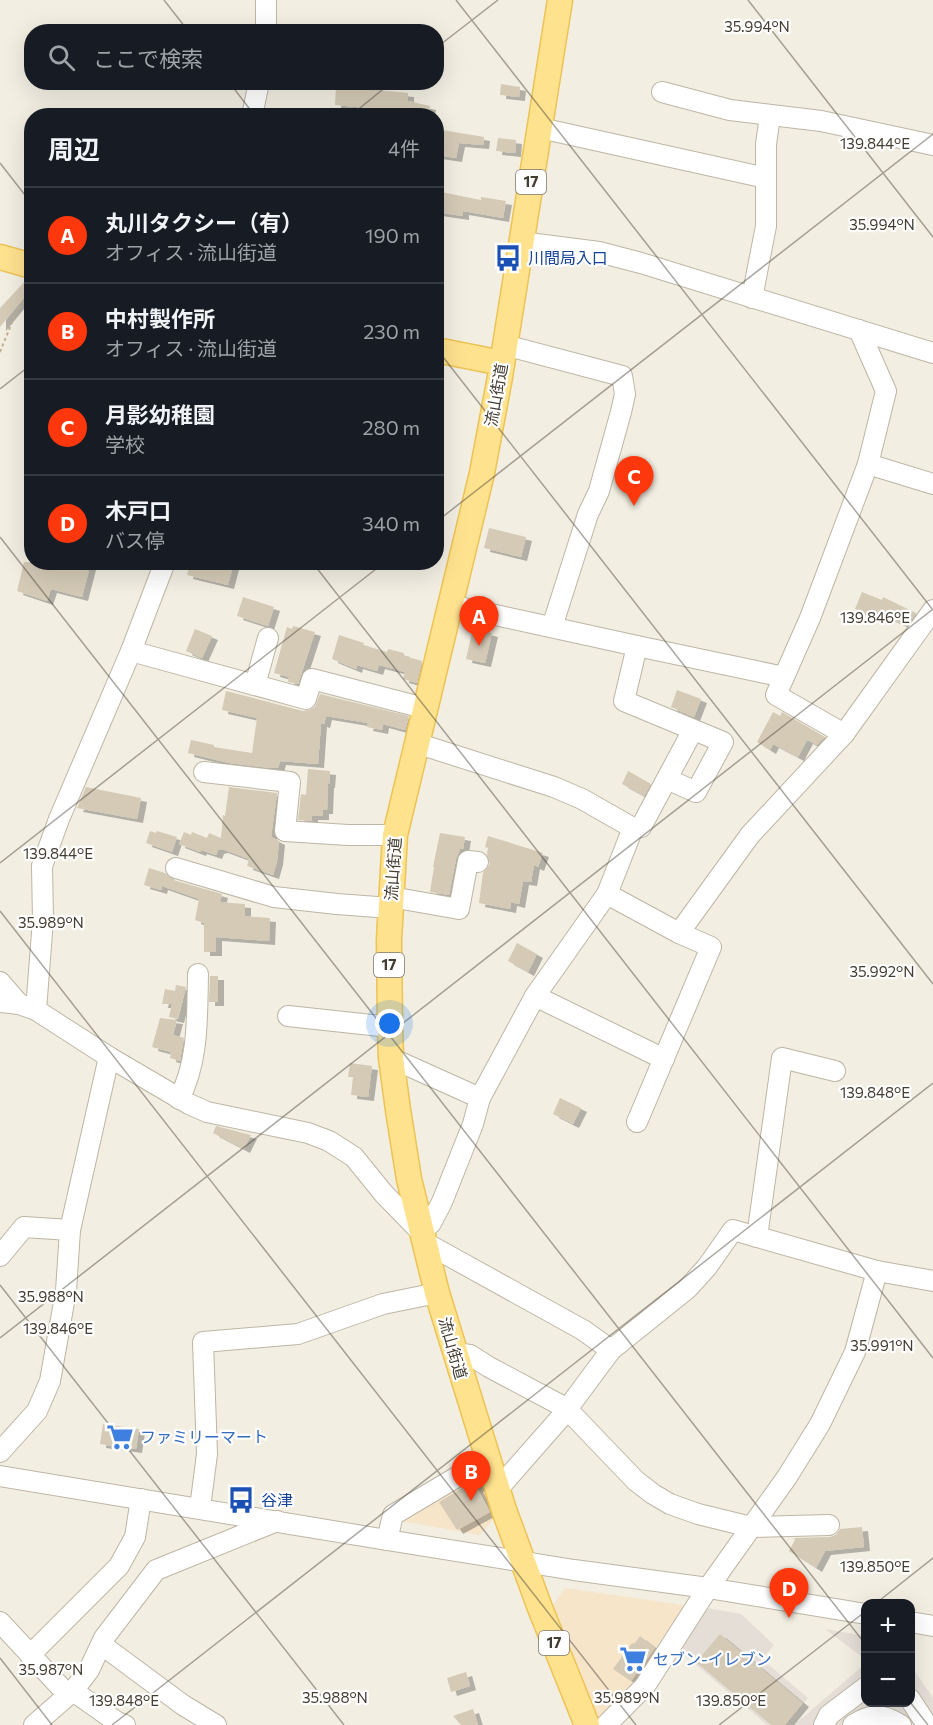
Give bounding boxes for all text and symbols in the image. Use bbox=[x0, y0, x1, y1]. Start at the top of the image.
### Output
text: 35.994°N bbox=[724, 17, 790, 35]
search box bbox=[24, 24, 444, 90]
icon: search bbox=[45, 41, 78, 74]
text: ここで検索 bbox=[93, 45, 203, 72]
text: 周辺 bbox=[48, 133, 100, 164]
text: 139.844°E bbox=[840, 134, 910, 152]
text: 4件 bbox=[388, 136, 420, 160]
road number: 17 bbox=[516, 170, 546, 194]
text: 丸川タクシー（有） bbox=[105, 209, 303, 236]
text: 35.994°N bbox=[849, 215, 915, 233]
text: A bbox=[60, 223, 75, 247]
text: 190 m bbox=[365, 223, 420, 247]
text: オフィス · 流山街道 bbox=[105, 240, 277, 264]
bus stop icon: 川間局入口 bbox=[493, 243, 523, 273]
place label: 川間局入口 bbox=[528, 248, 608, 267]
text: 中村製作所 bbox=[105, 305, 215, 332]
text: B bbox=[61, 319, 74, 343]
text: 230 m bbox=[363, 319, 420, 343]
text: オフィス · 流山街道 bbox=[105, 336, 277, 360]
street label: 流山街道 bbox=[481, 362, 510, 428]
text: 月影幼稚園 bbox=[105, 401, 215, 428]
text: C bbox=[61, 415, 74, 439]
text: 280 m bbox=[362, 415, 420, 439]
text: 学校 bbox=[105, 432, 145, 456]
pin: C bbox=[614, 456, 654, 506]
text: 木戸口 bbox=[105, 497, 171, 524]
text: D bbox=[60, 511, 75, 535]
text: 340 m bbox=[362, 511, 420, 535]
text: バス停 bbox=[105, 528, 165, 552]
pin: A bbox=[460, 596, 498, 646]
text: 139.846°E bbox=[840, 608, 910, 626]
street label: 流山街道 bbox=[381, 836, 404, 902]
text: 139.844°E bbox=[23, 844, 93, 862]
text: 35.989°N bbox=[18, 913, 84, 931]
road number: 17 bbox=[374, 953, 404, 977]
text: 35.992°N bbox=[849, 962, 915, 980]
your location bbox=[375, 1009, 404, 1038]
text: 139.848°E bbox=[840, 1083, 910, 1101]
text: 35.988°N bbox=[18, 1287, 84, 1305]
street label: 流山街道 bbox=[436, 1314, 471, 1381]
text: 139.846°E bbox=[23, 1319, 93, 1337]
text: 35.991°N bbox=[850, 1336, 914, 1354]
supermarket icon: ファミリーマート bbox=[105, 1422, 135, 1452]
place label: ファミリーマート bbox=[140, 1427, 268, 1446]
pin: B bbox=[452, 1452, 490, 1501]
bus stop icon: 谷津 bbox=[226, 1485, 256, 1515]
place label: 谷津 bbox=[261, 1490, 293, 1509]
text: 139.850°E bbox=[840, 1557, 910, 1575]
pin: D bbox=[770, 1568, 808, 1618]
map controls bbox=[861, 1599, 915, 1707]
button: + bbox=[861, 1599, 915, 1653]
road number: 17 bbox=[539, 1631, 569, 1655]
supermarket icon: セブン-イレブン bbox=[618, 1644, 648, 1674]
place label: セブン-イレブン bbox=[653, 1649, 772, 1668]
button: − bbox=[861, 1653, 915, 1707]
text: 35.987°N bbox=[19, 1660, 83, 1678]
text: 35.988°N bbox=[302, 1688, 368, 1706]
text: 35.989°N bbox=[594, 1688, 660, 1706]
text: 139.848°E bbox=[89, 1691, 159, 1709]
text: 139.850°E bbox=[696, 1691, 766, 1709]

